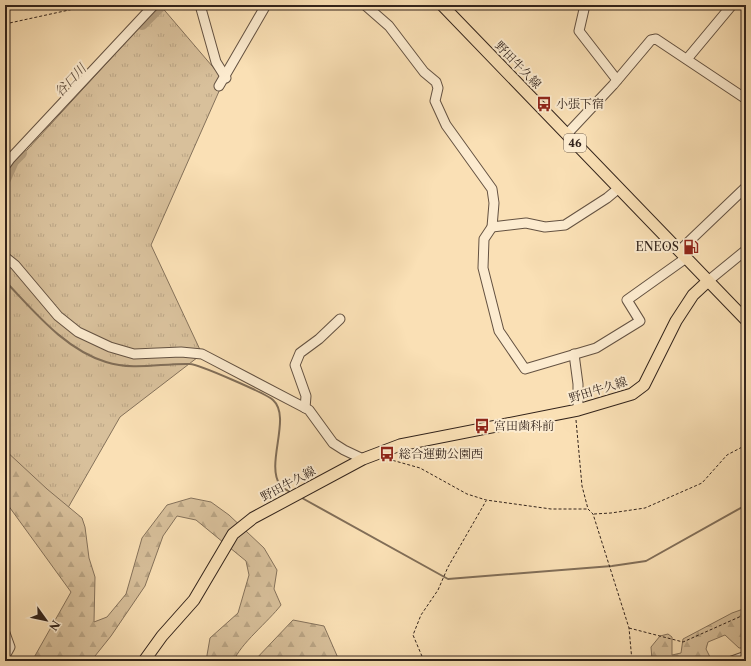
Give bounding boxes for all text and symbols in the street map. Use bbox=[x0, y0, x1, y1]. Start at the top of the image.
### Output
street label: 野田牛久線 bbox=[492, 38, 545, 91]
water label: 谷口川 bbox=[51, 59, 91, 100]
bus stop icon: 小張下宿 bbox=[535, 95, 553, 113]
place label: 小張下宿 bbox=[556, 96, 604, 111]
road number: 46 bbox=[564, 134, 586, 152]
fuel station icon: ENEOS bbox=[682, 238, 700, 256]
place label: ENEOS bbox=[635, 239, 679, 254]
street label: 野田牛久線 bbox=[567, 374, 629, 405]
bus stop icon: 宮田歯科前 bbox=[473, 417, 491, 435]
place label: 宮田歯科前 bbox=[494, 418, 554, 433]
bus stop icon: 総合運動公園西 bbox=[378, 445, 396, 463]
place label: 総合運動公園西 bbox=[399, 446, 483, 461]
street label: 野田牛久線 bbox=[258, 463, 318, 504]
north arrow bbox=[26, 600, 66, 640]
text: N bbox=[46, 618, 63, 634]

